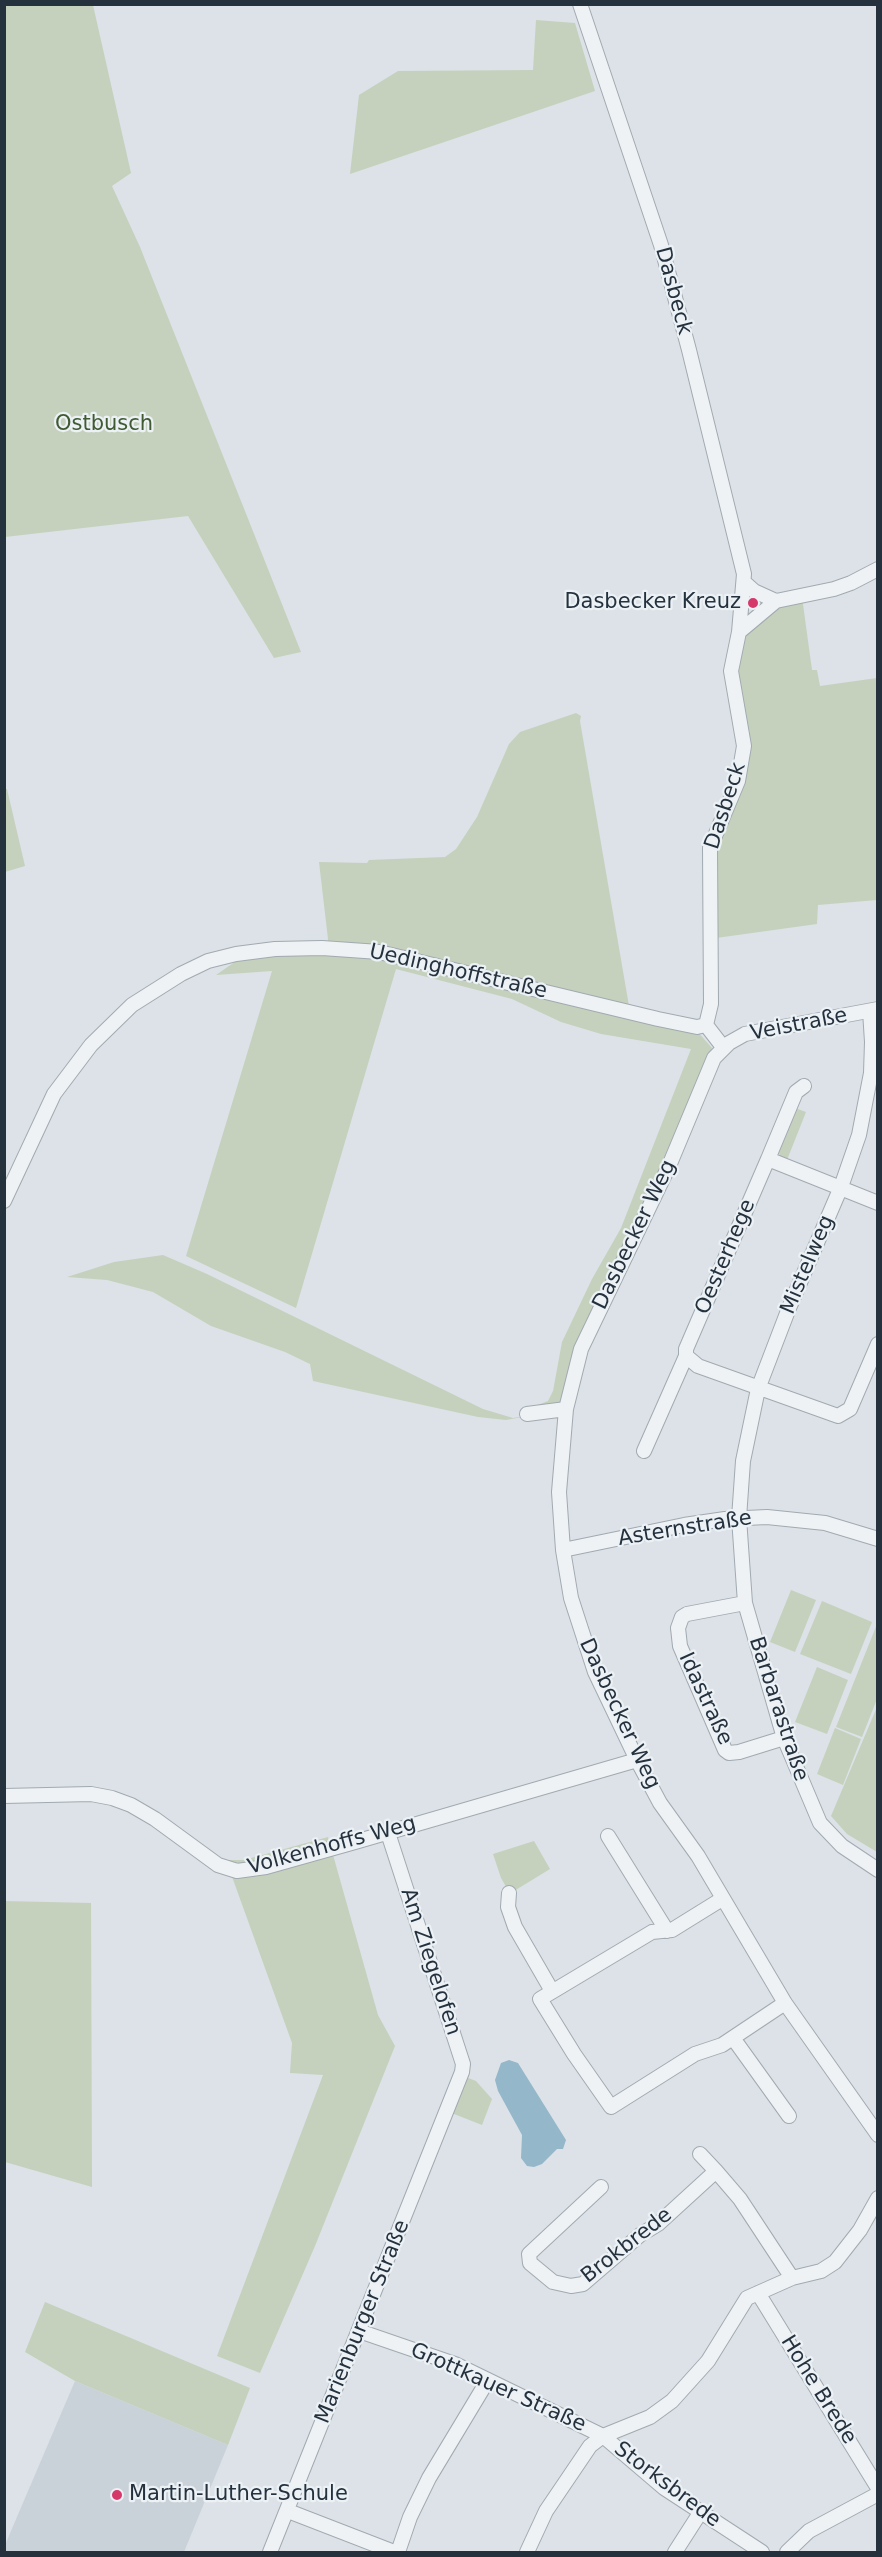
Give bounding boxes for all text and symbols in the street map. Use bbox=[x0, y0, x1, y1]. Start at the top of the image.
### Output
street label: Dasbeck bbox=[649, 244, 697, 338]
park label: Ostbusch bbox=[55, 412, 153, 438]
place label: Dasbecker Kreuz bbox=[564, 590, 741, 616]
marker: Dasbecker Kreuz bbox=[746, 596, 760, 610]
street label: Dasbeck bbox=[700, 759, 752, 853]
street label: Uedinghoffstraße bbox=[367, 939, 549, 1005]
street label: Veistraße bbox=[748, 1003, 850, 1047]
street label: Dasbecker Weg bbox=[588, 1156, 682, 1314]
street label: Oesterhege bbox=[691, 1196, 761, 1318]
street label: Mistelweg bbox=[776, 1212, 840, 1318]
street label: Asternstraße bbox=[616, 1506, 754, 1552]
street label: Barbarastraße bbox=[743, 1634, 813, 1784]
street label: Dasbecker Weg bbox=[573, 1635, 665, 1793]
street label: Idastraße bbox=[673, 1649, 737, 1749]
street label: Volkenhoffs Weg bbox=[245, 1811, 419, 1881]
street label: Am Ziegelofen bbox=[394, 1885, 466, 2039]
street label: Brokbrede bbox=[577, 2203, 677, 2289]
street label: Marienburger Straße bbox=[311, 2217, 415, 2427]
street label: Hohe Brede bbox=[775, 2331, 861, 2449]
street label: Grottkauer Straße bbox=[406, 2338, 590, 2438]
street label: Storksbrede bbox=[609, 2437, 725, 2533]
place label: Martin-Luther-Schule bbox=[129, 2482, 348, 2508]
marker: Martin-Luther-Schule bbox=[110, 2488, 124, 2502]

